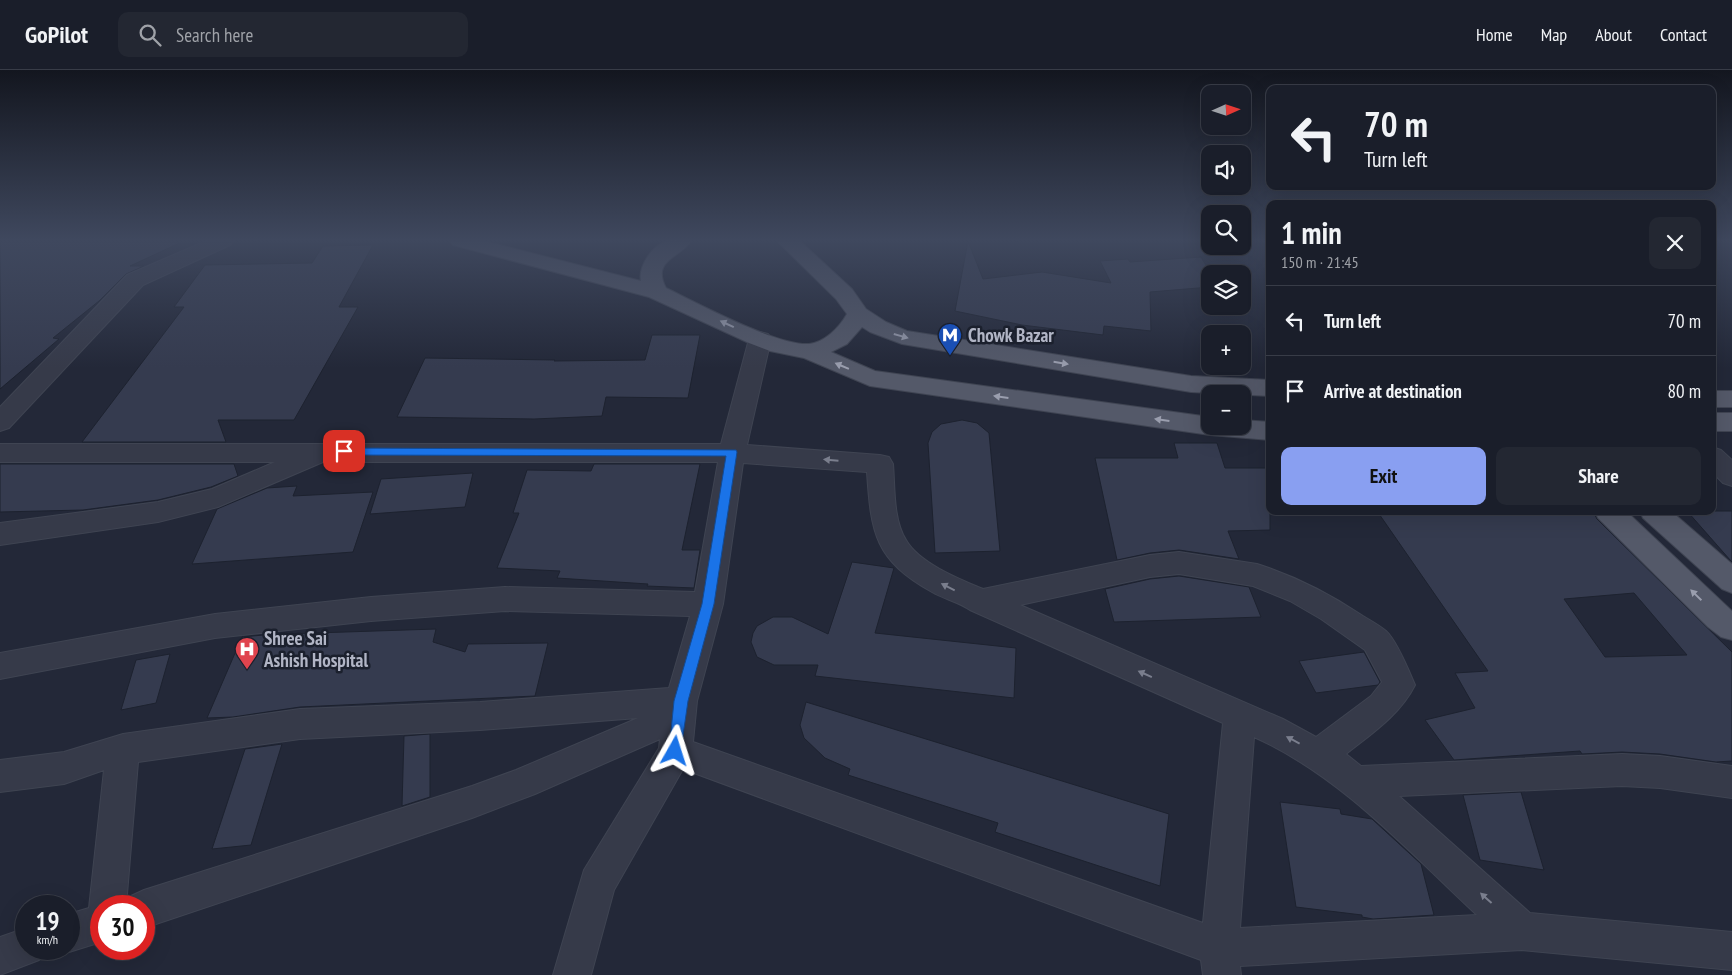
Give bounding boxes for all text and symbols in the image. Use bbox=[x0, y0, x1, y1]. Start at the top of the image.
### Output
search box bbox=[118, 12, 468, 57]
text: GoPilot bbox=[25, 19, 88, 50]
icon: search bbox=[136, 21, 164, 49]
text: Search here bbox=[176, 23, 253, 47]
text: Home bbox=[1476, 23, 1513, 46]
text: Map bbox=[1541, 23, 1567, 46]
text: About bbox=[1595, 23, 1632, 46]
text: Contact bbox=[1660, 23, 1707, 46]
north arrow bbox=[1201, 85, 1251, 135]
map controls bbox=[1201, 85, 1251, 435]
text: 70 m bbox=[1364, 101, 1428, 147]
icon: left bbox=[1281, 105, 1346, 170]
button: sound bbox=[1201, 145, 1251, 195]
text: Turn left bbox=[1364, 145, 1428, 173]
button: search bbox=[1201, 205, 1251, 255]
text: 1 min bbox=[1281, 213, 1342, 252]
button: close bbox=[1649, 217, 1701, 269]
text: 150 m · 21:45 bbox=[1281, 252, 1359, 272]
button: layers bbox=[1201, 265, 1251, 315]
icon: left bbox=[1281, 307, 1309, 335]
text: Turn left bbox=[1324, 309, 1381, 333]
text: 70 m bbox=[1668, 309, 1701, 333]
one-way arrow bbox=[720, 320, 734, 328]
metro station icon: Chowk Bazar bbox=[937, 322, 963, 356]
place label: Chowk Bazar bbox=[968, 323, 1054, 347]
button: + bbox=[1201, 325, 1251, 375]
one-way arrow bbox=[894, 332, 909, 340]
one-way arrow bbox=[1054, 359, 1070, 367]
one-way arrow bbox=[835, 362, 849, 370]
icon: arrive bbox=[1281, 377, 1309, 405]
text: Arrive at destination bbox=[1324, 379, 1462, 403]
text: 80 m bbox=[1668, 379, 1701, 403]
button: − bbox=[1201, 385, 1251, 435]
one-way arrow bbox=[992, 393, 1008, 401]
one-way arrow bbox=[1153, 416, 1169, 424]
pin bbox=[323, 430, 365, 472]
icon: arrive bbox=[330, 437, 358, 465]
button: Exit bbox=[1281, 447, 1486, 505]
button: Share bbox=[1496, 447, 1701, 505]
one-way arrow bbox=[823, 456, 839, 464]
one-way arrow bbox=[941, 583, 956, 591]
one-way arrow bbox=[1690, 590, 1702, 602]
place label: Shree Sai Ashish Hospital bbox=[263, 626, 368, 672]
hospital icon: Shree Sai Ashish Hospital bbox=[234, 636, 260, 670]
one-way arrow bbox=[1138, 669, 1152, 677]
position arrow bbox=[648, 724, 700, 776]
one-way arrow bbox=[1286, 736, 1300, 744]
one-way arrow bbox=[1481, 892, 1493, 904]
speed limit sign: 30 bbox=[90, 895, 155, 960]
text: 19 bbox=[36, 905, 59, 937]
text: km/h bbox=[37, 932, 58, 947]

